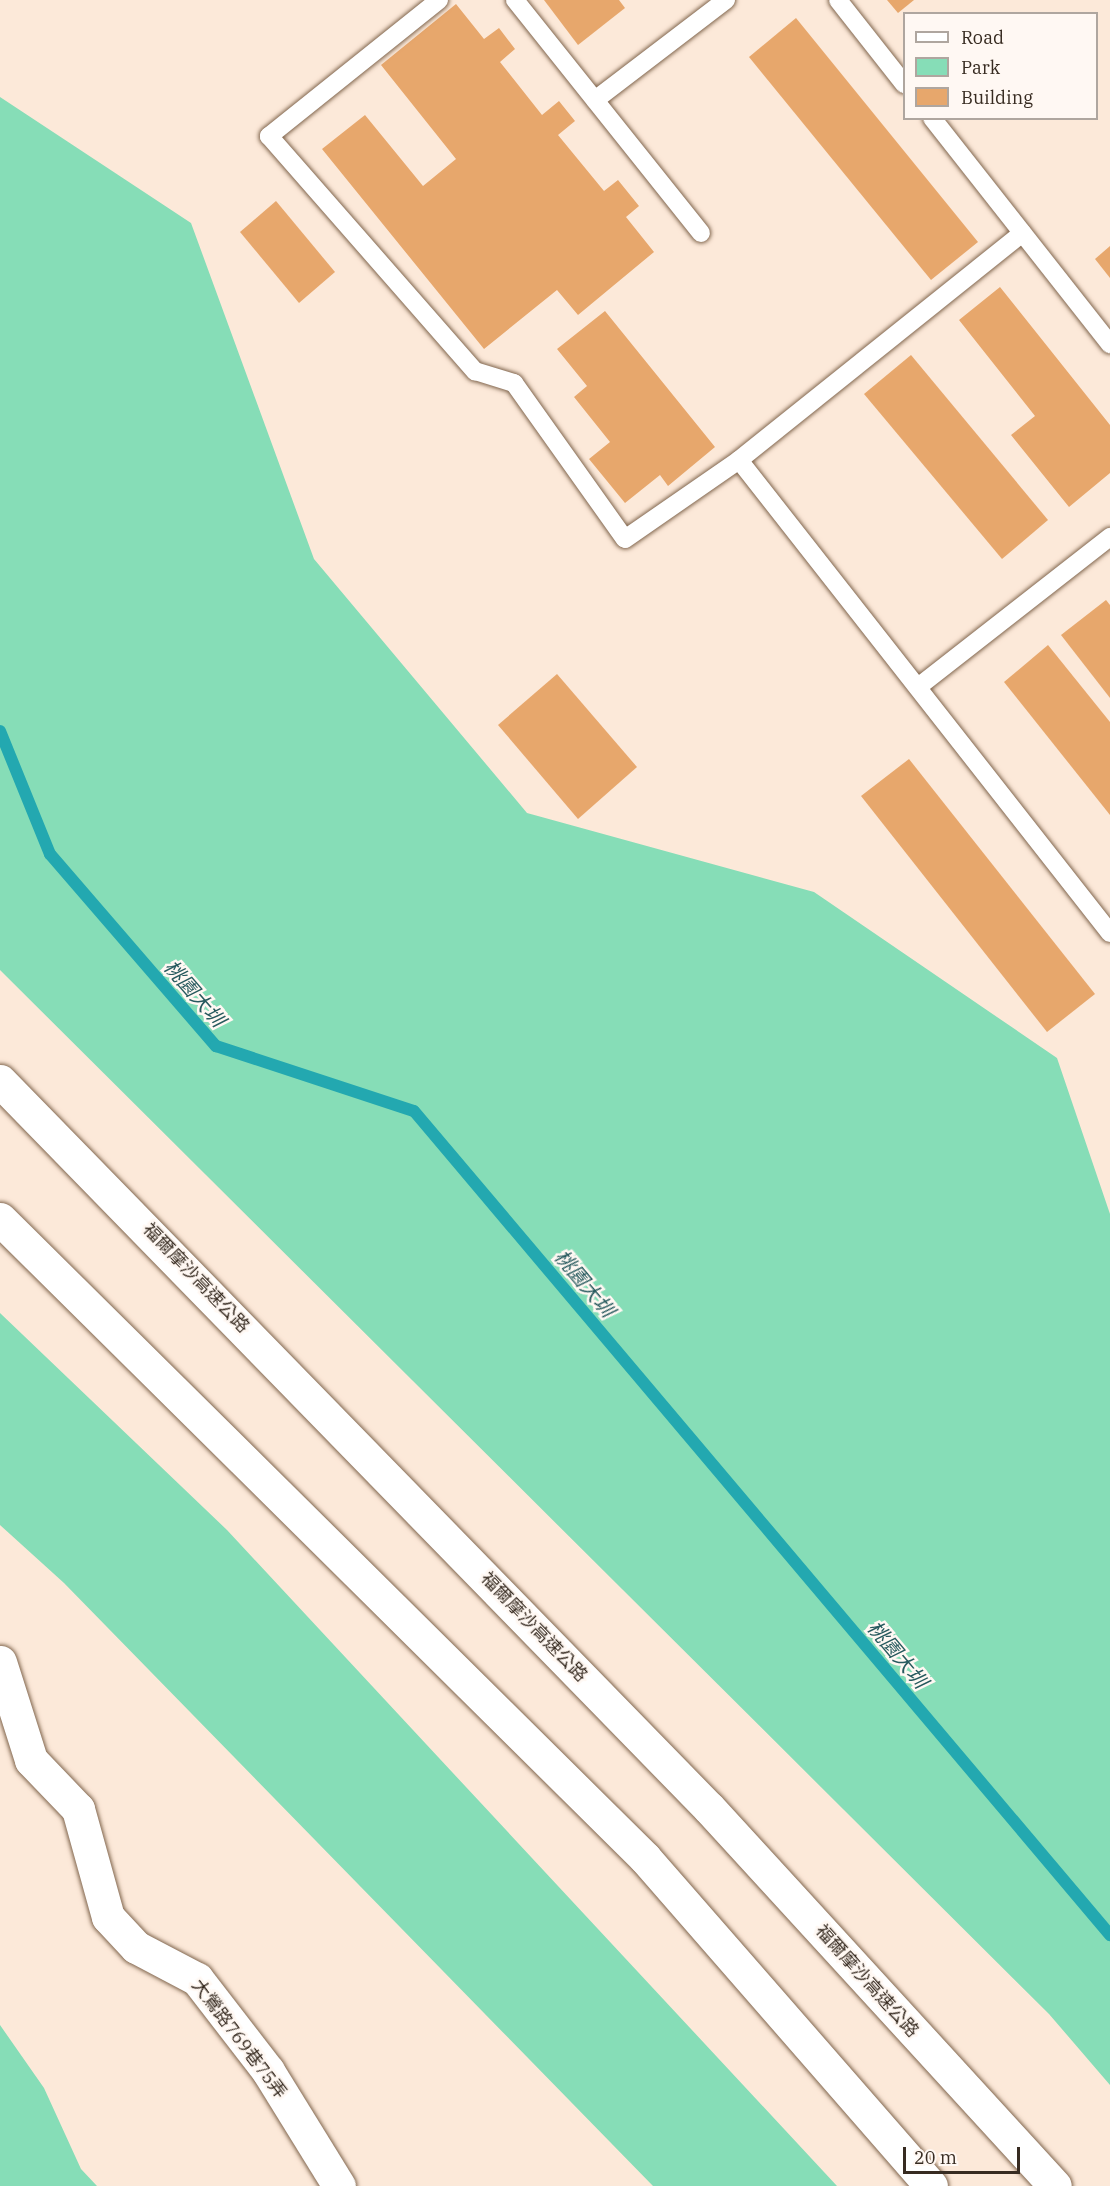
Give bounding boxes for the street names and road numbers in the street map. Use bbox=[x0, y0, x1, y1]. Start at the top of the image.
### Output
street label: 福爾摩沙高速公路 bbox=[138, 1219, 254, 1337]
street label: 福爾摩沙高速公路 bbox=[476, 1568, 592, 1686]
street label: 福爾摩沙高速公路 bbox=[811, 1920, 923, 2042]
street label: 大鶯路769巷75弄 bbox=[187, 1975, 291, 2103]

